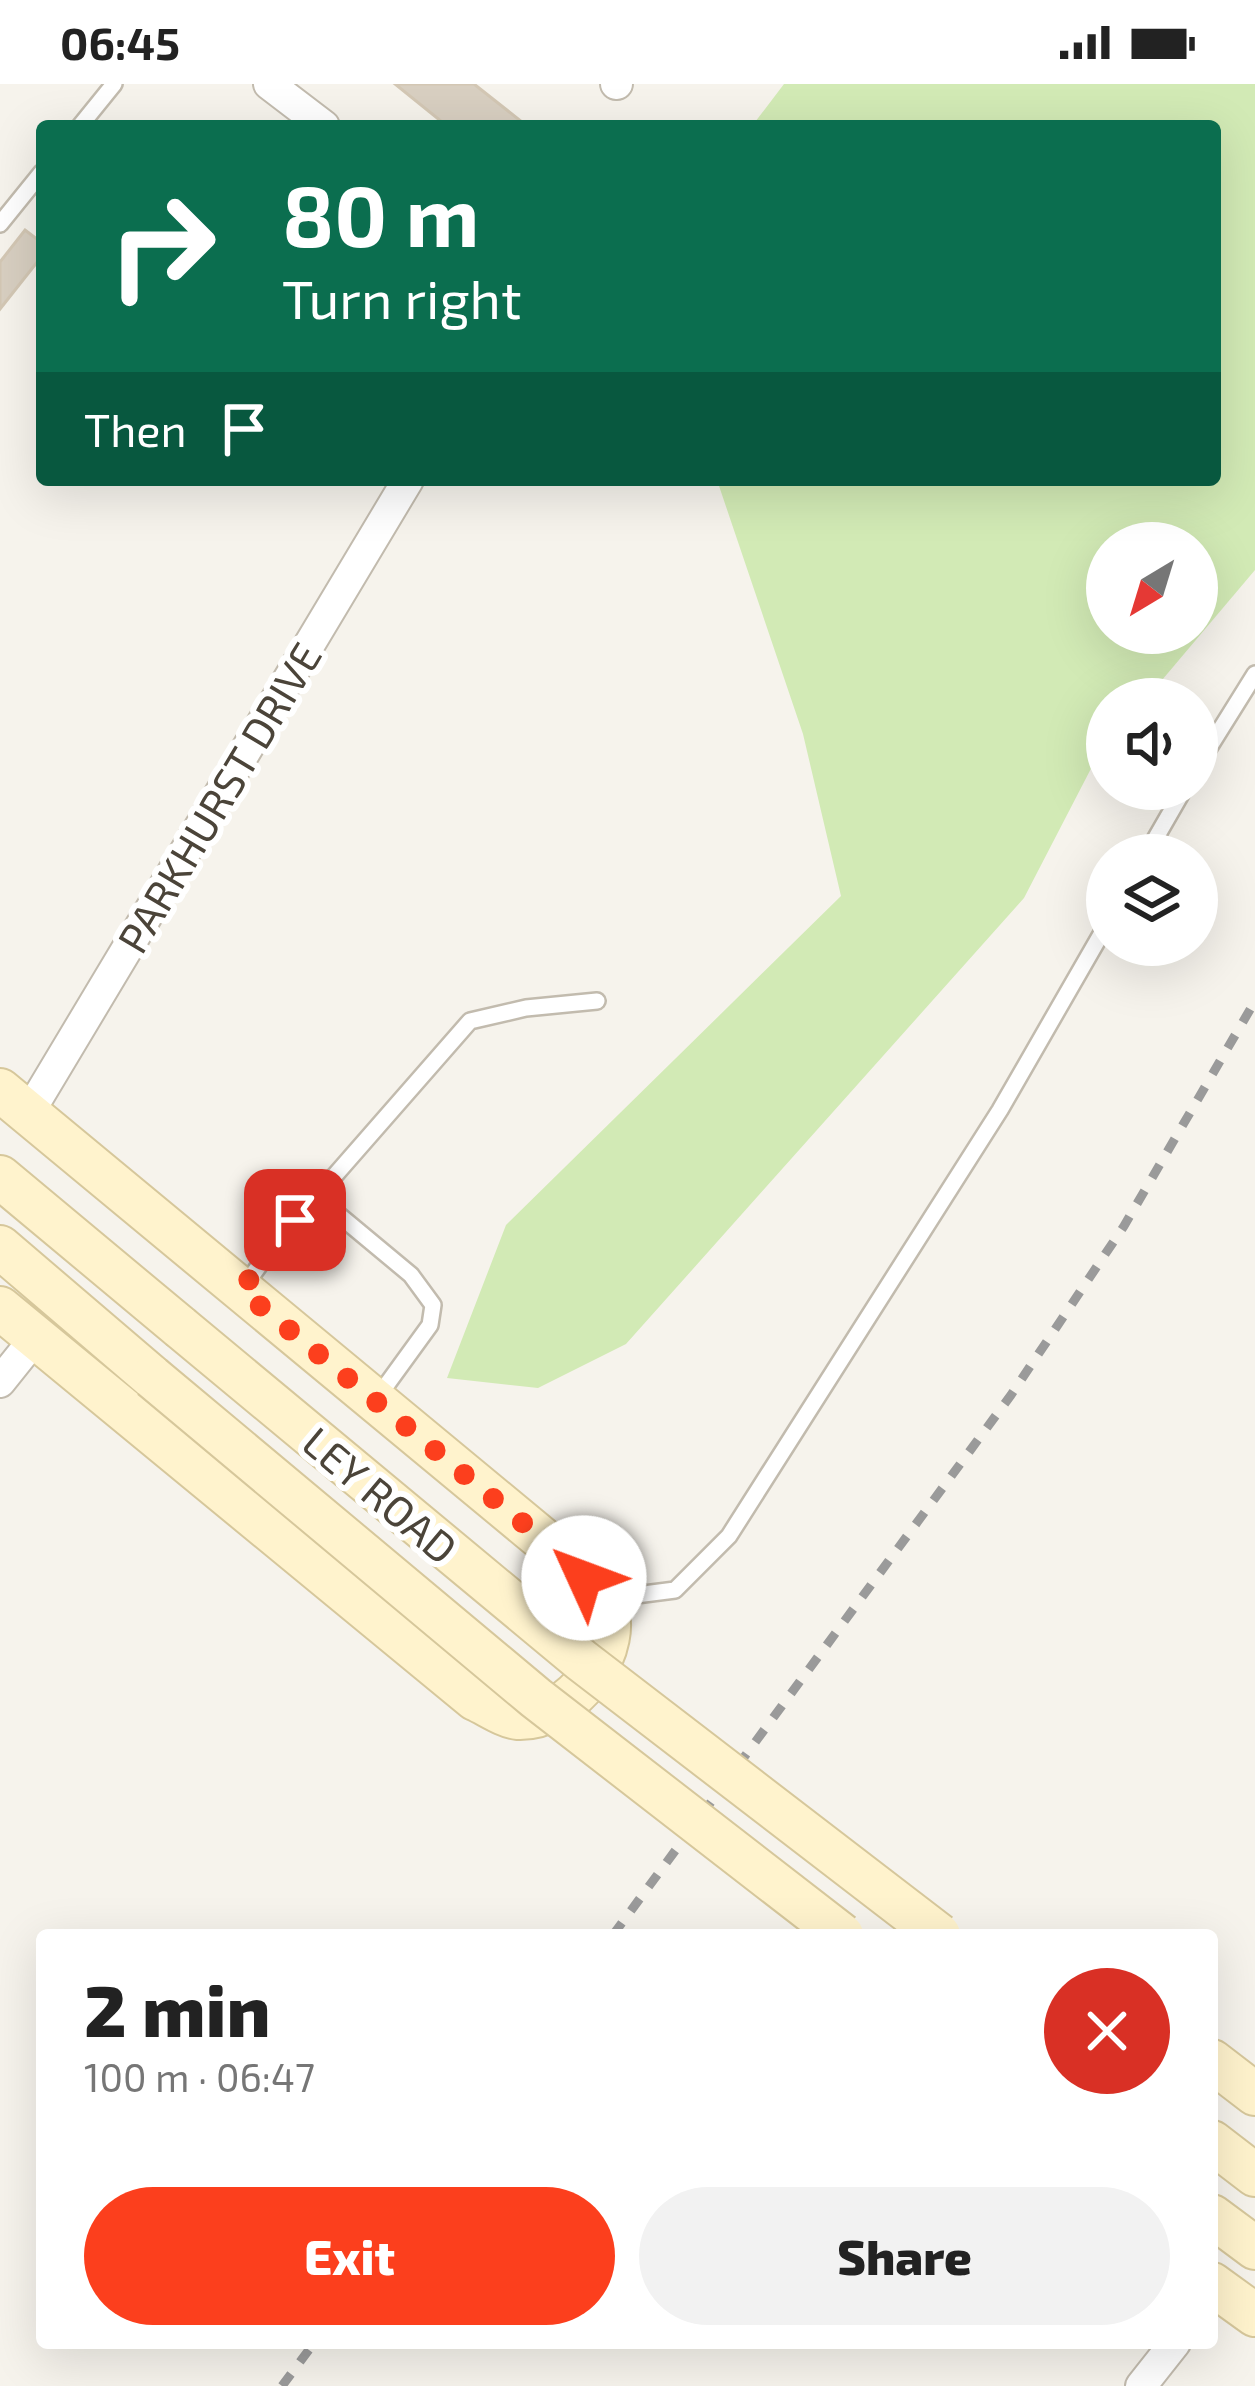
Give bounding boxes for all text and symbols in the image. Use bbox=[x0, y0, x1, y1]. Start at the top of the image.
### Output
text: 06:45 bbox=[60, 15, 180, 69]
text: 80 m bbox=[282, 163, 479, 264]
icon: right bbox=[84, 168, 240, 324]
text: Turn right bbox=[282, 265, 522, 330]
icon: arrive bbox=[211, 396, 277, 462]
text: Then bbox=[84, 402, 187, 456]
north arrow bbox=[1086, 522, 1218, 654]
map controls bbox=[1086, 522, 1218, 966]
street label: PARKHURST DRIVE bbox=[106, 633, 330, 961]
button: sound bbox=[1086, 678, 1218, 810]
button: layers bbox=[1086, 834, 1218, 966]
pin bbox=[244, 1169, 346, 1271]
icon: arrive bbox=[262, 1187, 328, 1253]
street label: LEY ROAD bbox=[294, 1415, 468, 1573]
position arrow bbox=[521, 1515, 647, 1641]
text: 2 min bbox=[84, 1965, 270, 2051]
button: close bbox=[1044, 1968, 1170, 2094]
text: 100 m · 06:47 bbox=[84, 2053, 315, 2100]
button: Exit bbox=[84, 2187, 615, 2325]
button: Share bbox=[639, 2187, 1170, 2325]

